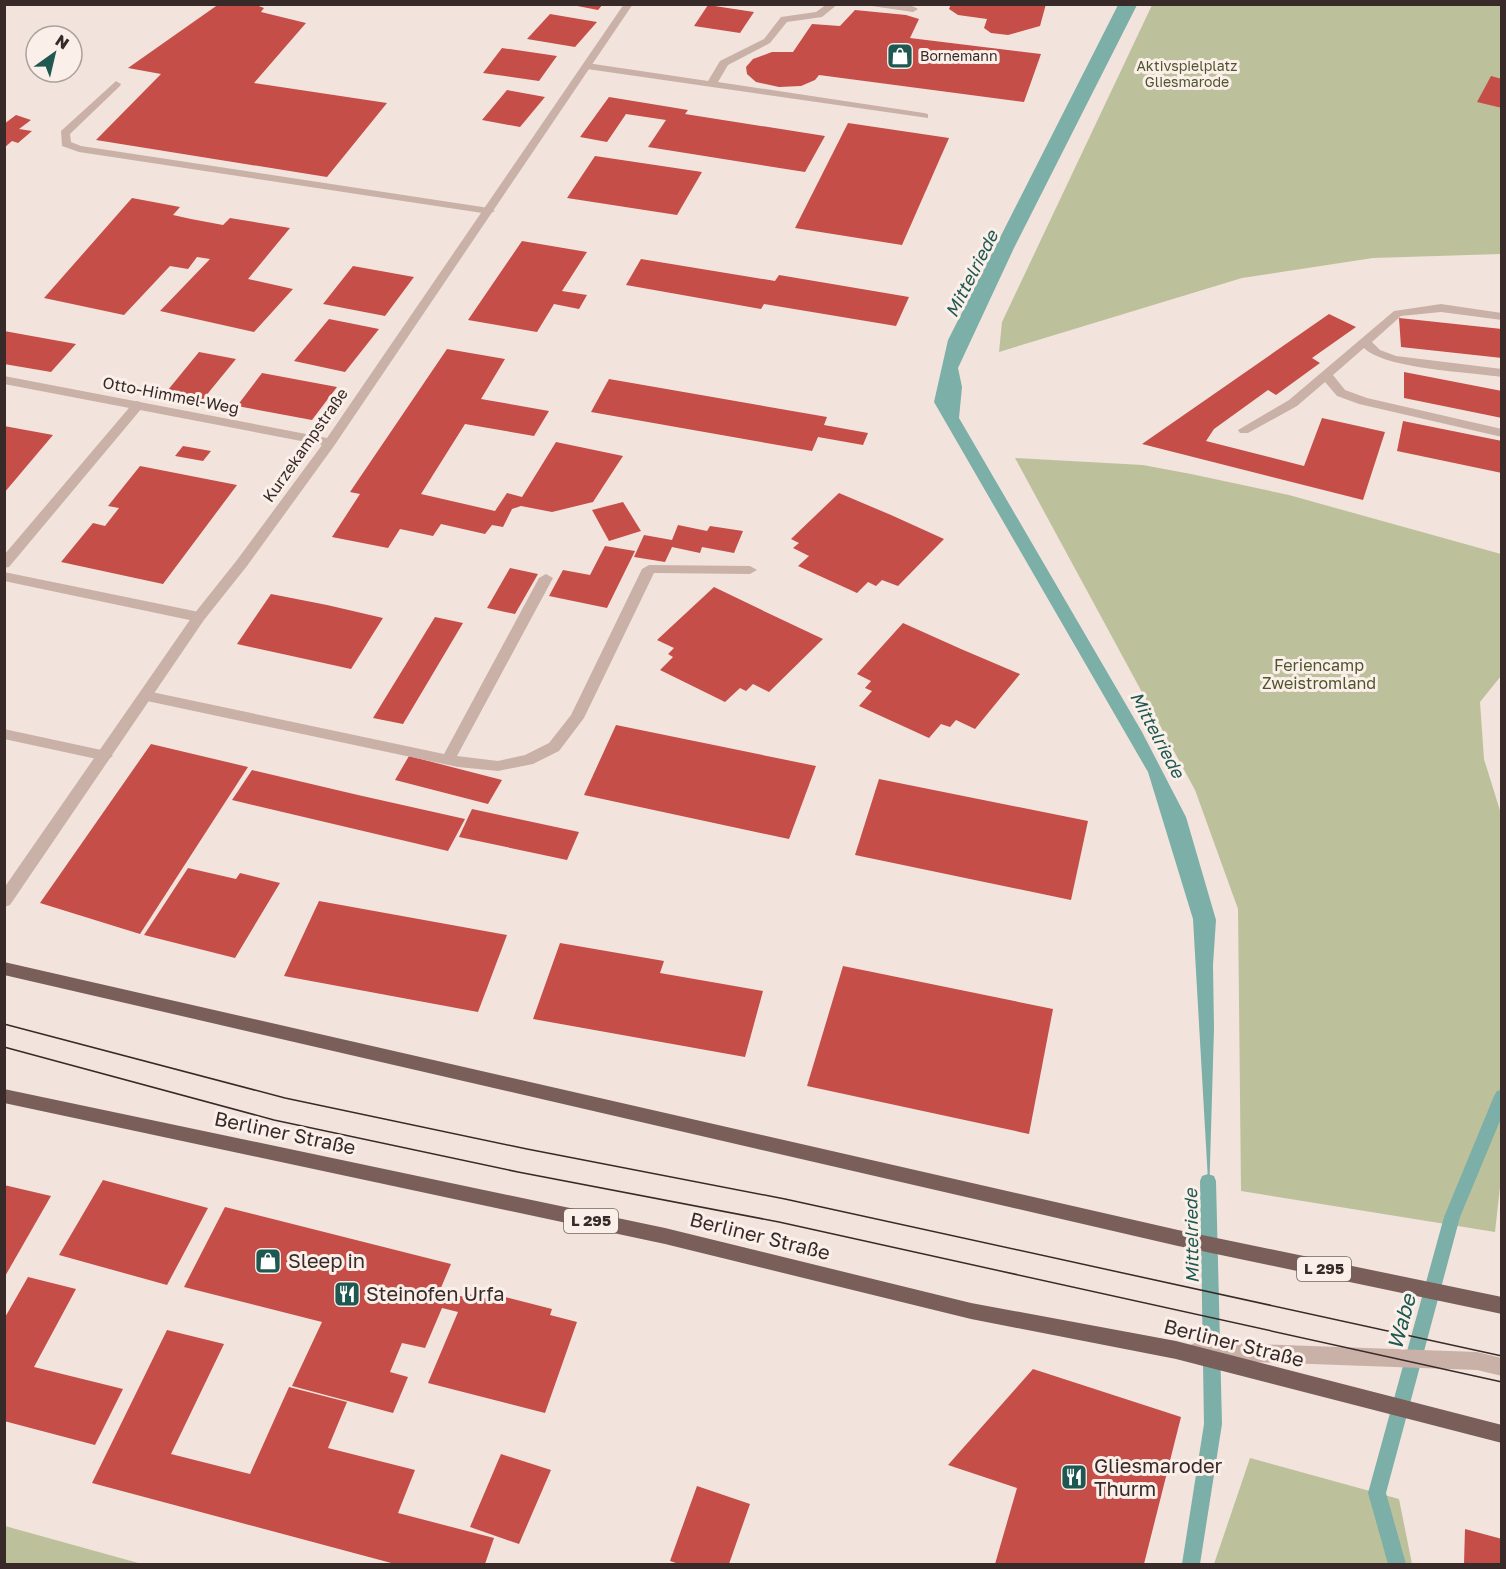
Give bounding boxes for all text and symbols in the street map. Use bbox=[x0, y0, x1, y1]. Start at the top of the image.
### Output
north arrow bbox=[24, 24, 84, 84]
text: N bbox=[52, 30, 73, 53]
shop icon: Bornemann bbox=[885, 41, 915, 71]
place label: Bornemann bbox=[920, 47, 998, 64]
park label: Aktivspielplatz Gliesmarode bbox=[1136, 57, 1238, 90]
water label: Mittelriede bbox=[940, 225, 1003, 321]
street label: Otto-Himmel-Weg bbox=[101, 372, 241, 418]
street label: Kurzekampstraße bbox=[258, 384, 352, 506]
park label: Feriencamp Zweistromland bbox=[1262, 655, 1376, 693]
water label: Mittelriede bbox=[1126, 688, 1191, 783]
street label: Berliner Straße bbox=[212, 1105, 358, 1159]
water label: Mittelriede bbox=[1179, 1187, 1203, 1283]
street label: Berliner Straße bbox=[688, 1206, 833, 1264]
road number: L 295 bbox=[564, 1209, 618, 1233]
shop icon: Sleep in bbox=[253, 1246, 283, 1276]
place label: Sleep in bbox=[288, 1248, 365, 1272]
road number: L 295 bbox=[1297, 1257, 1351, 1281]
restaurant icon: Steinofen Urfa bbox=[332, 1279, 362, 1309]
place label: Steinofen Urfa bbox=[366, 1281, 504, 1305]
water label: Wabe bbox=[1381, 1289, 1421, 1352]
street label: Berliner Straße bbox=[1162, 1313, 1307, 1371]
place label: Gliesmaroder Thurm bbox=[1094, 1453, 1223, 1500]
restaurant icon: Gliesmaroder Thurm bbox=[1059, 1462, 1089, 1492]

